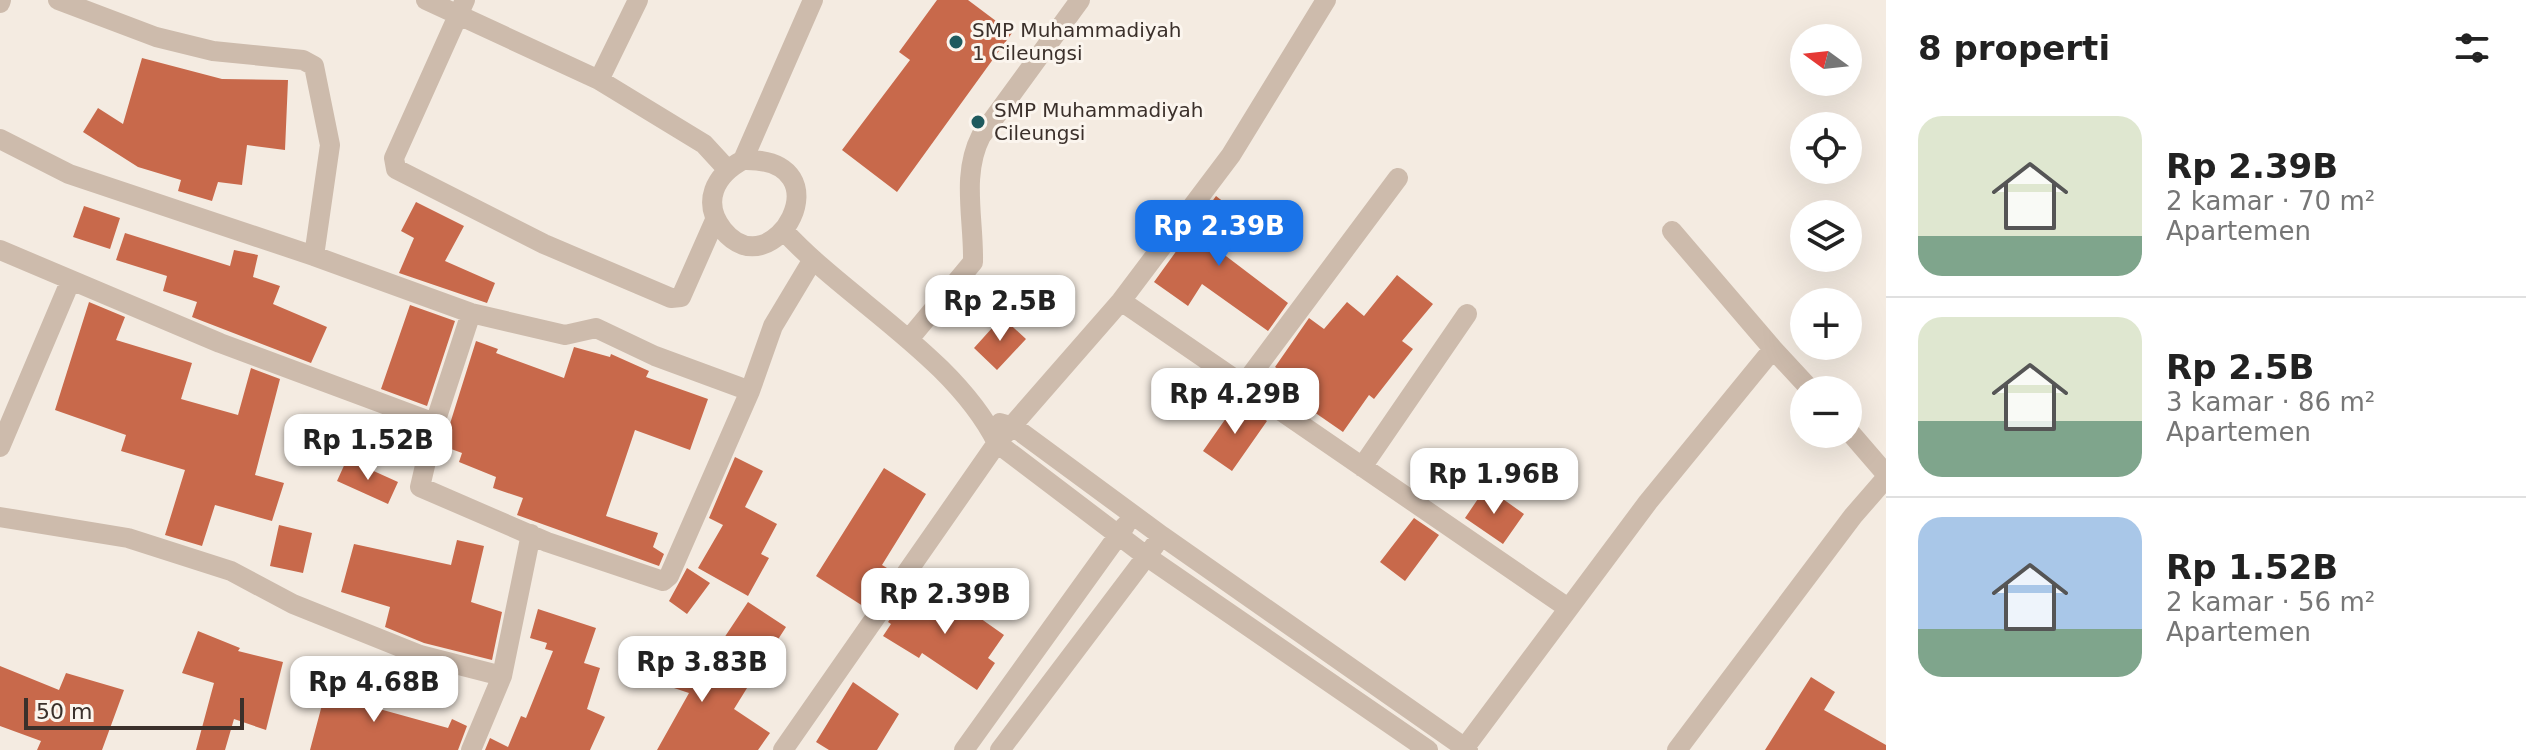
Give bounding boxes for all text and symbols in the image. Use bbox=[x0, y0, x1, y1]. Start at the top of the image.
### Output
place label: SMP Muhammadiyah 1 Cileungsi bbox=[972, 18, 1181, 65]
north arrow bbox=[1790, 24, 1862, 96]
map controls bbox=[1790, 24, 1862, 448]
icon: filters bbox=[2450, 26, 2494, 70]
text: 8 properti bbox=[1918, 28, 2110, 68]
marker: SMP Muhammadiyah 1 Cileungsi bbox=[947, 33, 965, 51]
place label: SMP Muhammadiyah Cileungsi bbox=[994, 98, 1203, 145]
button: locate bbox=[1790, 112, 1862, 184]
marker: SMP Muhammadiyah Cileungsi bbox=[969, 113, 987, 131]
text: Rp 2.39B bbox=[2166, 146, 2338, 186]
icon: home bbox=[1982, 148, 2078, 244]
text: 2 kamar · 70 m² bbox=[2166, 186, 2375, 216]
pin: Rp 2.39B bbox=[1136, 200, 1302, 268]
button: layers bbox=[1790, 200, 1862, 272]
text: Rp 2.39B bbox=[1153, 211, 1285, 241]
text: Apartemen bbox=[2166, 216, 2311, 246]
pin: Rp 2.5B bbox=[926, 275, 1074, 343]
text: Rp 2.5B bbox=[943, 286, 1057, 316]
button: + bbox=[1790, 288, 1862, 360]
text: Rp 2.5B bbox=[2166, 347, 2315, 387]
icon: home bbox=[1982, 349, 2078, 445]
pin: Rp 4.29B bbox=[1152, 368, 1318, 436]
button: − bbox=[1790, 376, 1862, 448]
text: Rp 4.29B bbox=[1169, 379, 1301, 409]
text: 3 kamar · 86 m² bbox=[2166, 387, 2375, 417]
pin: Rp 1.52B bbox=[285, 414, 451, 482]
text: Apartemen bbox=[2166, 417, 2311, 447]
text: Rp 1.52B bbox=[302, 425, 434, 455]
pin: Rp 1.96B bbox=[1411, 448, 1577, 516]
text: Rp 1.96B bbox=[1428, 459, 1560, 489]
text: Rp 1.52B bbox=[2166, 547, 2338, 587]
icon: home bbox=[1982, 549, 2078, 645]
pin: Rp 2.39B bbox=[862, 568, 1028, 636]
text: Rp 2.39B bbox=[879, 579, 1011, 609]
text: 2 kamar · 56 m² bbox=[2166, 587, 2375, 617]
text: Apartemen bbox=[2166, 617, 2311, 647]
pin: Rp 3.83B bbox=[619, 636, 785, 704]
text: Rp 3.83B bbox=[636, 647, 768, 677]
pin: Rp 4.68B bbox=[291, 656, 457, 724]
text: Rp 4.68B bbox=[308, 667, 440, 697]
scale bar bbox=[24, 694, 244, 730]
text: 50 m bbox=[36, 699, 92, 724]

